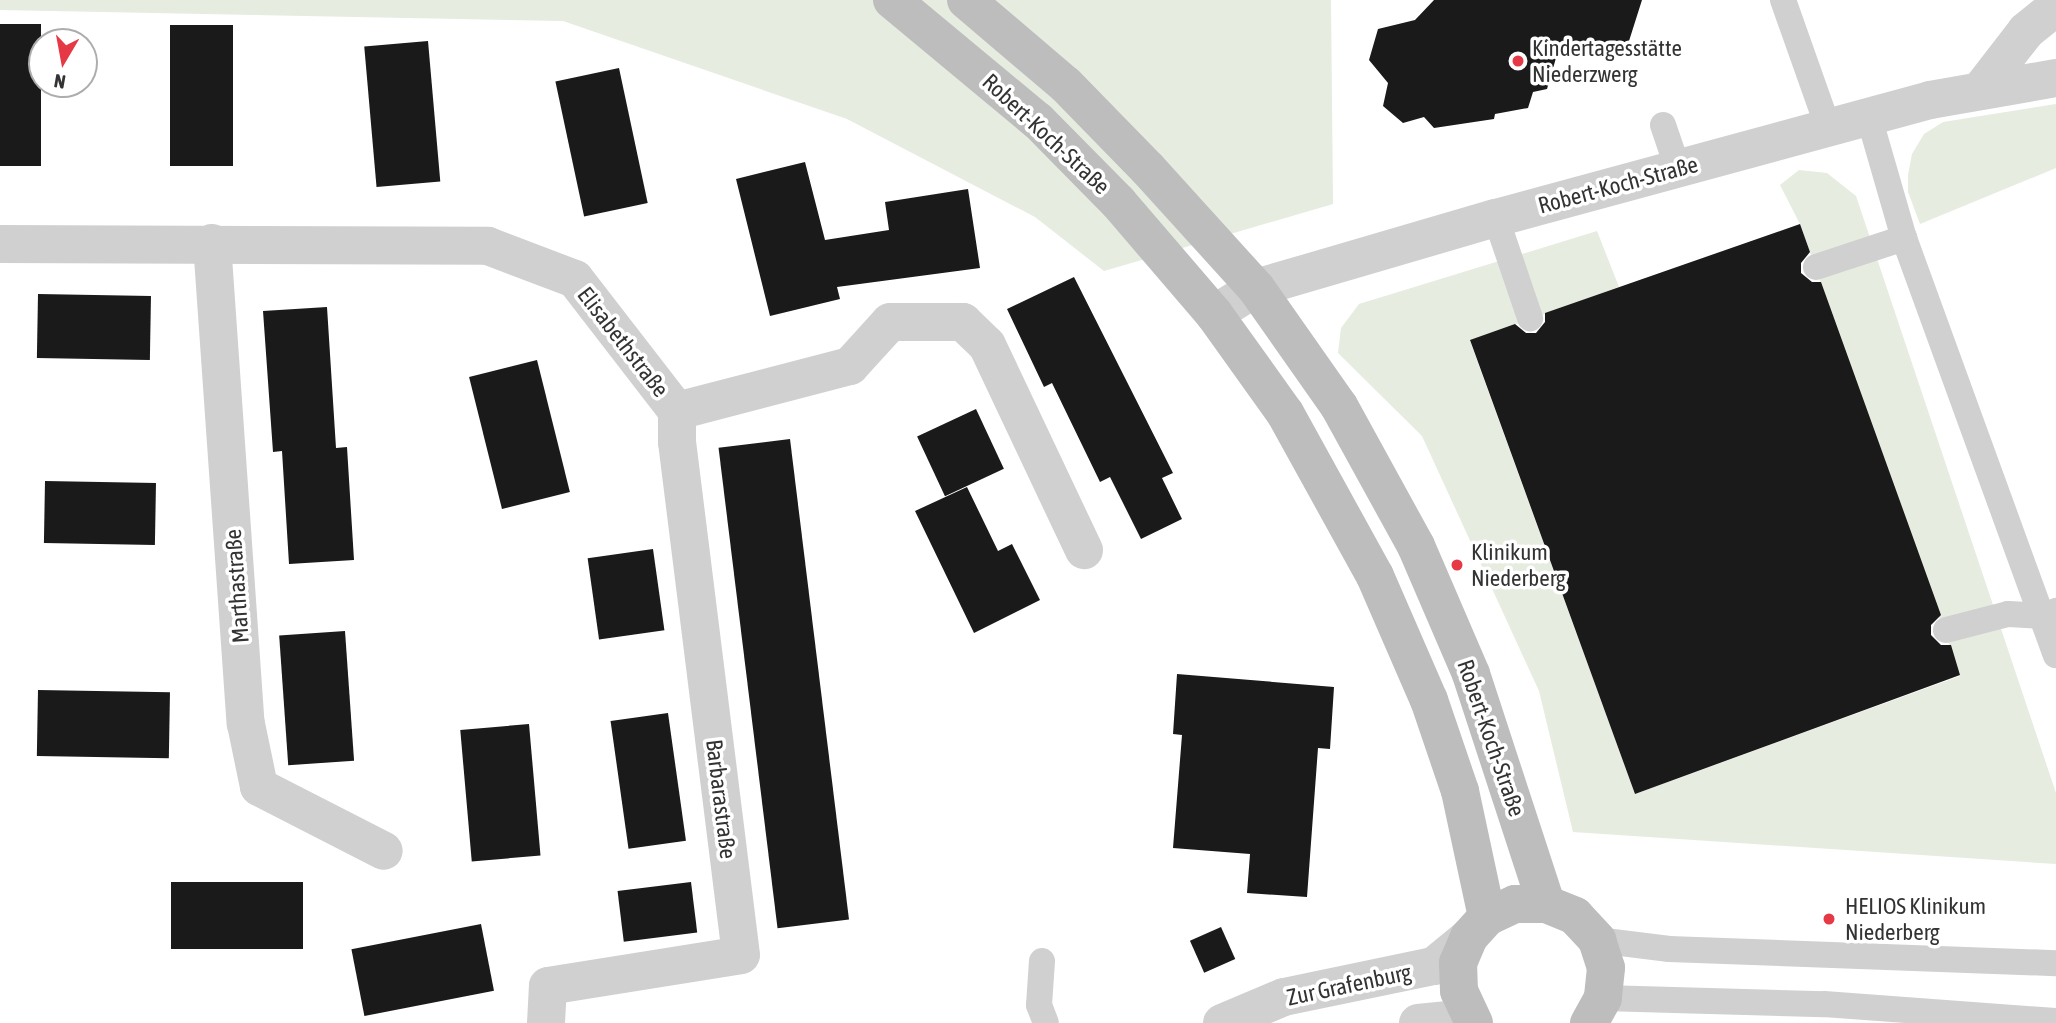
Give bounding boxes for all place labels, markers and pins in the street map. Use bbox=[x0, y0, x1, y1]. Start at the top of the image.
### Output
place label: Kindertagesstätte Niederzwerg bbox=[1532, 34, 1682, 88]
marker: Kindertagesstätte Niederzwerg bbox=[1510, 53, 1526, 69]
place label: Klinikum Niederberg bbox=[1471, 538, 1566, 592]
marker: Klinikum Niederberg bbox=[1449, 557, 1465, 573]
place label: HELIOS Klinikum Niederberg bbox=[1845, 892, 1986, 946]
marker: HELIOS Klinikum Niederberg bbox=[1819, 909, 1839, 929]

